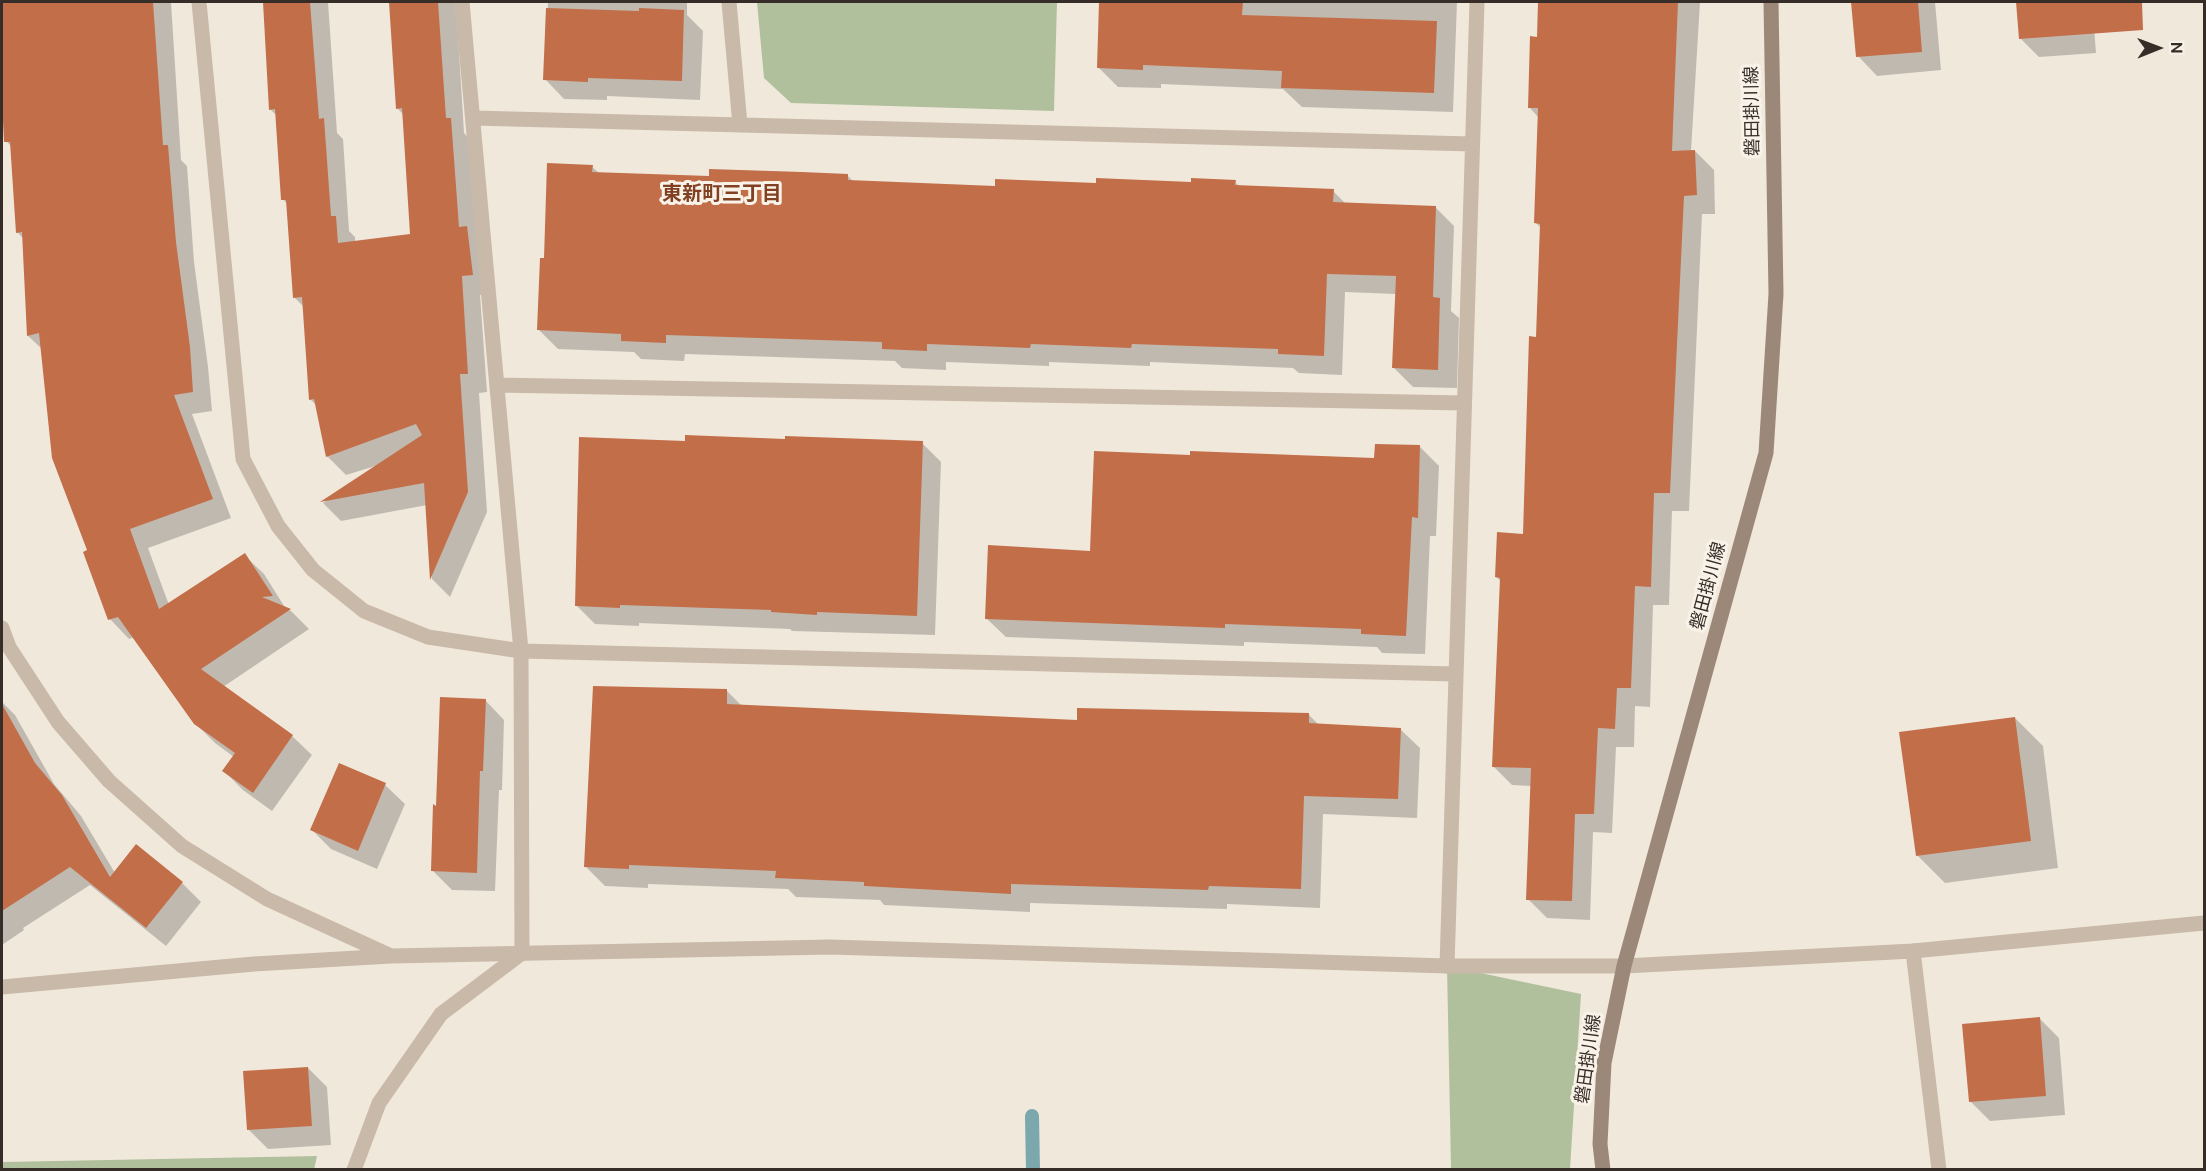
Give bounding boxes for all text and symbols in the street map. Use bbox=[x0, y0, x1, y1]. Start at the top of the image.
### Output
north arrow bbox=[2128, 18, 2188, 78]
text: N bbox=[2166, 42, 2187, 54]
street label: 磐田掛川線 bbox=[1741, 66, 1765, 156]
district label: 東新町三丁目 bbox=[662, 183, 782, 207]
street label: 磐田掛川線 bbox=[1687, 540, 1731, 632]
street label: 磐田掛川線 bbox=[1572, 1013, 1606, 1105]

